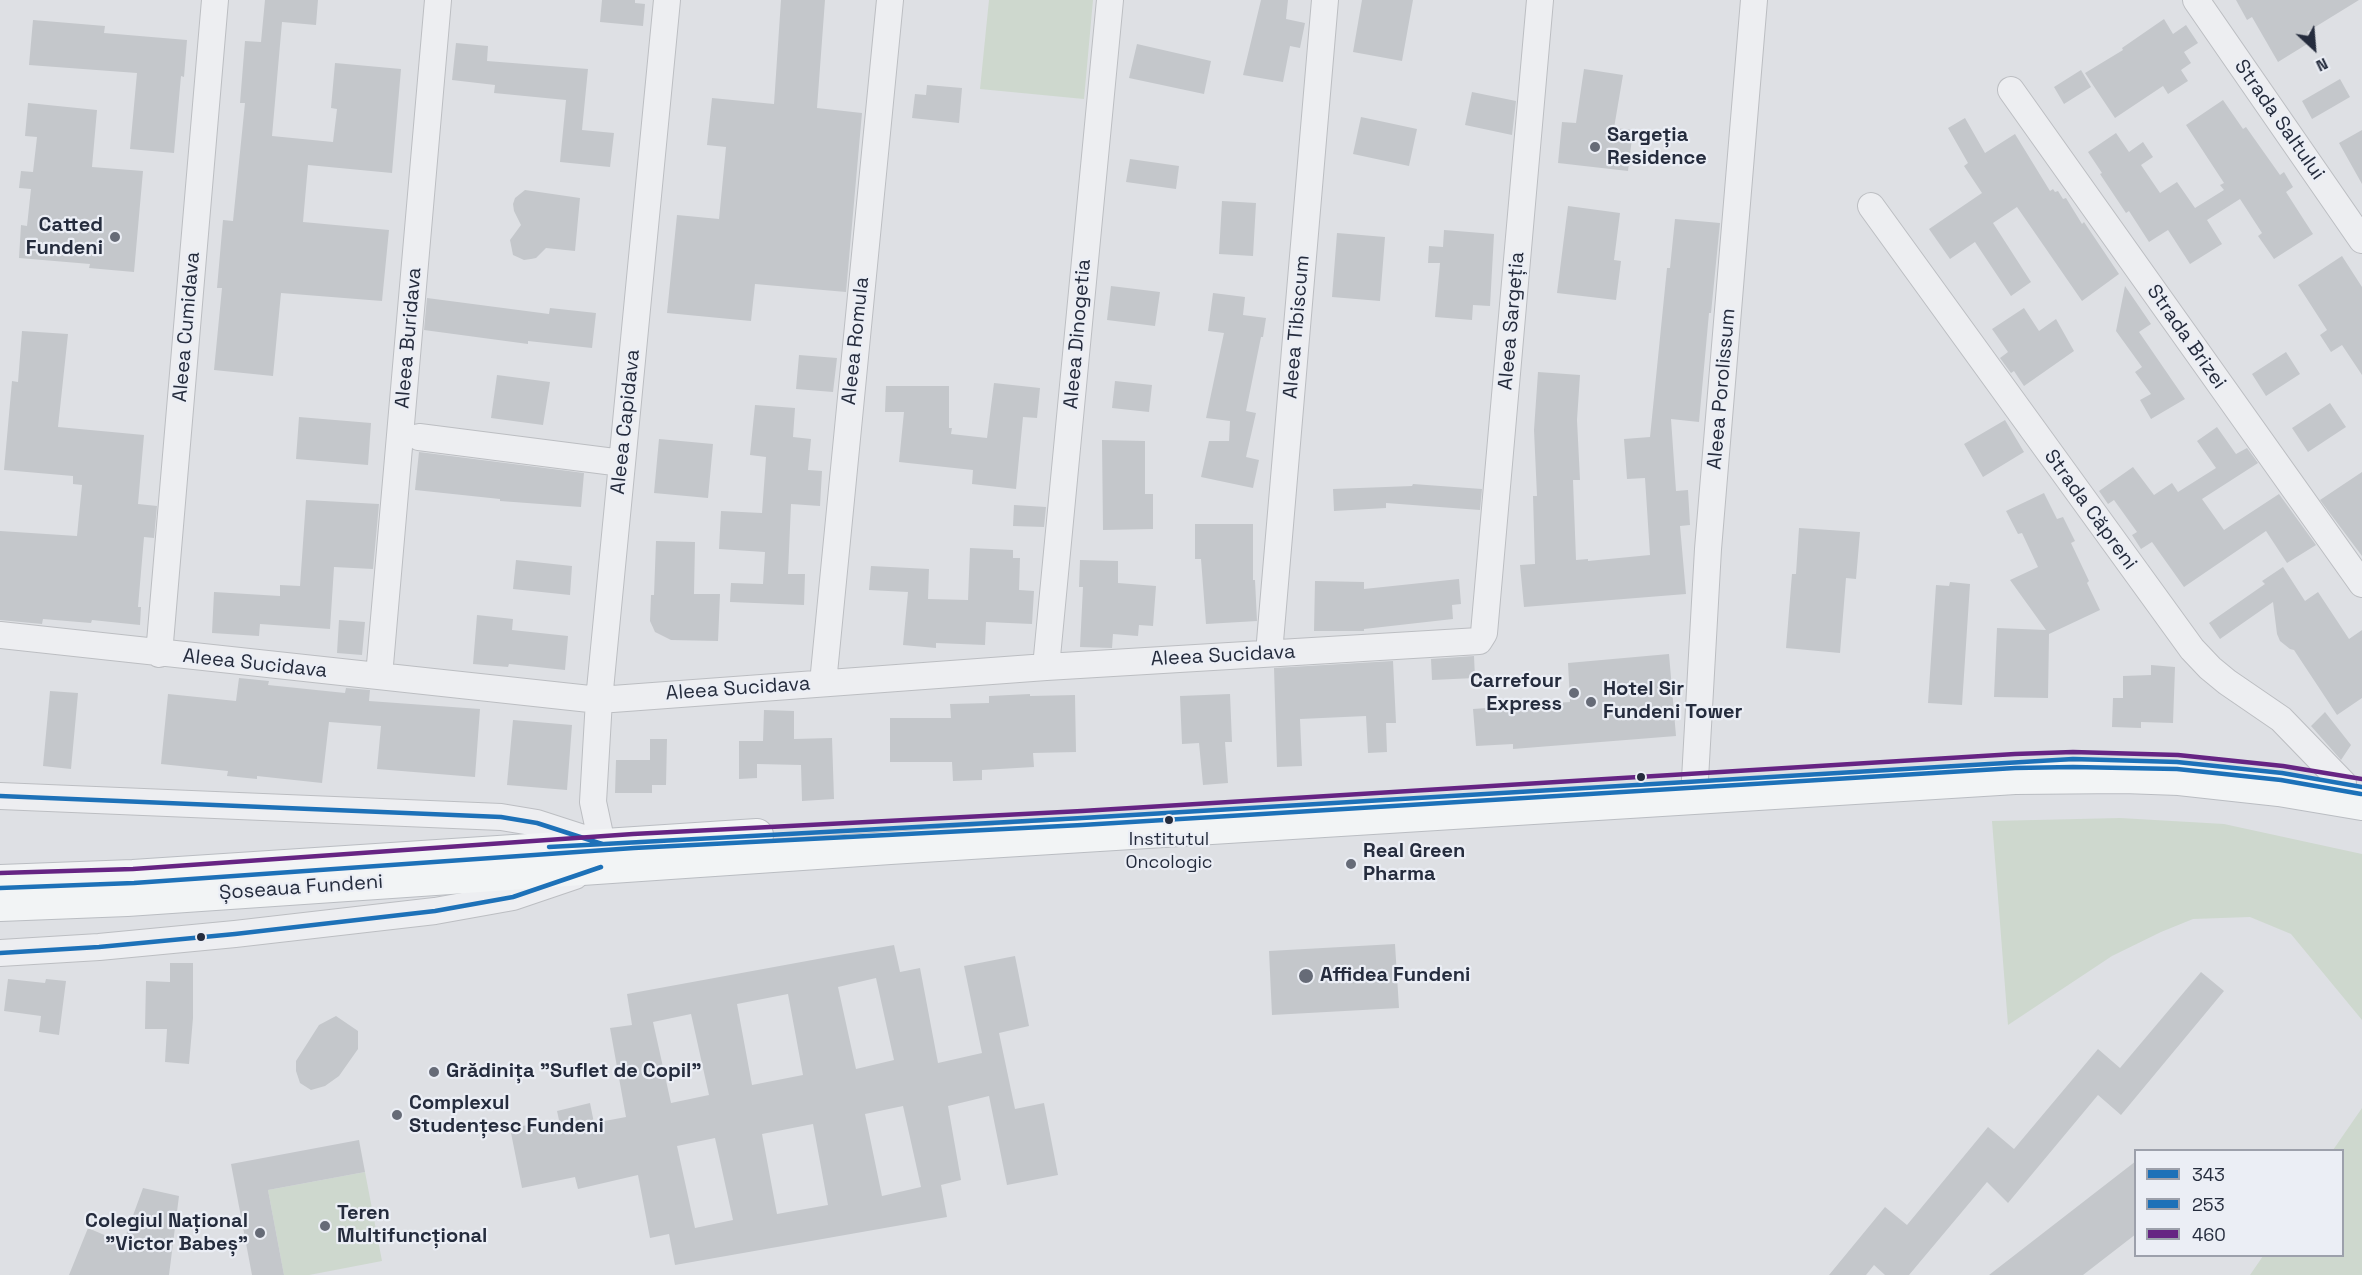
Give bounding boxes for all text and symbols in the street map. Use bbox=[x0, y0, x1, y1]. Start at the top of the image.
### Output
north arrow bbox=[2284, 18, 2344, 78]
text: N bbox=[2313, 53, 2332, 76]
street label: Strada Saltului bbox=[2229, 55, 2329, 185]
place label: Sargeția Residence bbox=[1607, 124, 1707, 171]
marker: Sargeția Residence bbox=[1588, 140, 1602, 154]
place label: Catted Fundeni bbox=[26, 214, 103, 261]
marker: Catted Fundeni bbox=[108, 230, 122, 244]
street label: Aleea Cumidava bbox=[168, 251, 206, 403]
street label: Aleea Sargeția bbox=[1494, 251, 1530, 391]
street label: Aleea Tibiscum bbox=[1279, 254, 1315, 400]
street label: Aleea Dinogetia bbox=[1059, 258, 1097, 410]
street label: Aleea Buridava bbox=[391, 266, 427, 410]
street label: Aleea Romula bbox=[837, 276, 875, 406]
street label: Strada Brizei bbox=[2141, 280, 2231, 394]
street label: Aleea Porolissum bbox=[1703, 307, 1741, 471]
street label: Aleea Capidava bbox=[606, 348, 646, 496]
street label: Strada Căpreni bbox=[2038, 445, 2142, 575]
street label: Aleea Sucidava bbox=[1150, 640, 1296, 672]
street label: Aleea Sucidava bbox=[182, 644, 328, 684]
place label: Carrefour Express bbox=[1470, 670, 1562, 717]
street label: Aleea Sucidava bbox=[665, 672, 811, 706]
place label: Hotel Sir Fundeni Tower bbox=[1603, 678, 1743, 725]
marker: Carrefour Express bbox=[1567, 686, 1581, 700]
marker: Hotel Sir Fundeni Tower bbox=[1584, 695, 1598, 709]
unlabelled marker bbox=[1635, 771, 1647, 783]
marker: Institutul Oncologic bbox=[1163, 814, 1175, 826]
place label: Institutul Oncologic bbox=[1125, 829, 1213, 872]
place label: Real Green Pharma bbox=[1363, 840, 1465, 887]
marker: Real Green Pharma bbox=[1344, 857, 1358, 871]
street label: Șoseaua Fundeni bbox=[218, 870, 384, 906]
unlabelled marker bbox=[195, 931, 207, 943]
place label: Affidea Fundeni bbox=[1320, 964, 1470, 988]
marker: Affidea Fundeni bbox=[1297, 967, 1315, 985]
place label: Grădinița "Suflet de Copil" bbox=[446, 1060, 702, 1084]
marker: Grădinița "Suflet de Copil" bbox=[427, 1065, 441, 1079]
place label: Complexul Studențesc Fundeni bbox=[409, 1092, 604, 1139]
marker: Complexul Studențesc Fundeni bbox=[390, 1108, 404, 1122]
legend bbox=[2134, 1149, 2344, 1257]
text: 343 bbox=[2192, 1163, 2225, 1186]
text: 253 bbox=[2192, 1193, 2225, 1216]
place label: Teren Multifuncțional bbox=[337, 1202, 487, 1249]
place label: Colegiul Național "Victor Babeș" bbox=[85, 1210, 248, 1257]
marker: Teren Multifuncțional bbox=[318, 1219, 332, 1233]
text: 460 bbox=[2192, 1223, 2226, 1246]
marker: Colegiul Național "Victor Babeș" bbox=[253, 1226, 267, 1240]

